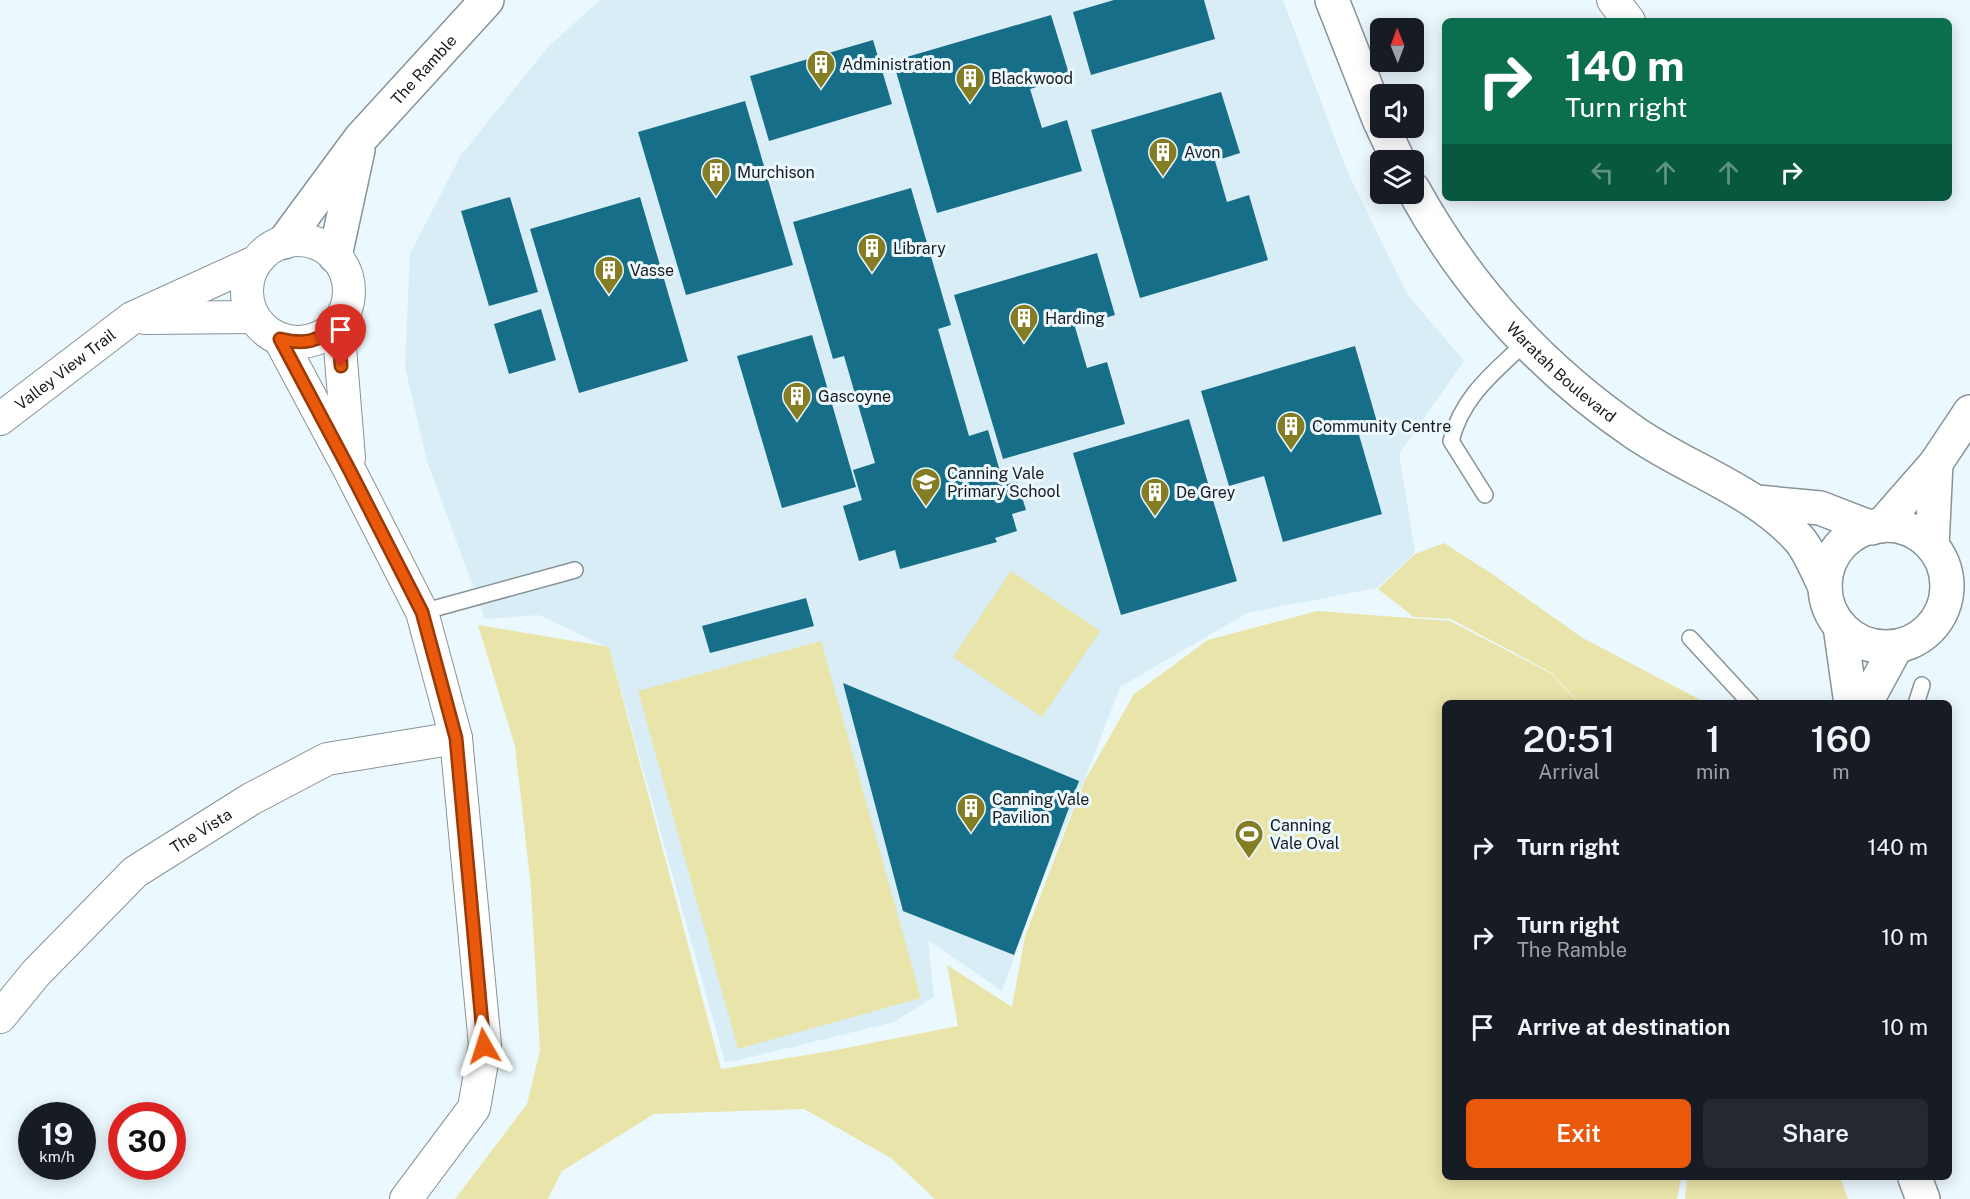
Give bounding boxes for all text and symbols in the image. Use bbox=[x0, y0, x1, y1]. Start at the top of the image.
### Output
north arrow bbox=[1370, 18, 1424, 72]
map controls bbox=[1370, 18, 1424, 204]
street label: The Ramble bbox=[387, 31, 460, 109]
text: 140 m bbox=[1565, 41, 1685, 90]
icon: right bbox=[1466, 42, 1544, 120]
building icon: Administration bbox=[805, 48, 837, 90]
place label: Administration bbox=[842, 55, 951, 74]
building icon: Blackwood bbox=[954, 62, 986, 104]
place label: Blackwood bbox=[991, 69, 1073, 88]
button: sound bbox=[1370, 84, 1424, 138]
text: Turn right bbox=[1565, 91, 1688, 123]
building icon: Avon bbox=[1147, 136, 1179, 178]
place label: Avon bbox=[1184, 143, 1221, 162]
button: layers bbox=[1370, 150, 1424, 204]
building icon: Murchison bbox=[700, 156, 732, 198]
icon: left bbox=[1586, 156, 1619, 189]
icon: ahead bbox=[1649, 156, 1682, 189]
icon: ahead bbox=[1712, 156, 1745, 189]
icon: right bbox=[1775, 156, 1808, 189]
place label: Murchison bbox=[737, 163, 815, 182]
building icon: Library bbox=[856, 232, 888, 274]
place label: Library bbox=[893, 239, 946, 258]
building icon: Vasse bbox=[593, 254, 625, 296]
place label: Vasse bbox=[630, 261, 674, 280]
building icon: Harding bbox=[1008, 302, 1040, 344]
pin bbox=[315, 304, 366, 366]
place label: Harding bbox=[1045, 309, 1105, 328]
icon: arrive bbox=[324, 313, 357, 346]
street label: Waratah Boulevard bbox=[1502, 318, 1620, 426]
street label: Valley View Trail bbox=[11, 325, 120, 414]
building icon: Gascoyne bbox=[781, 380, 813, 422]
place label: Gascoyne bbox=[818, 387, 891, 406]
building icon: Community Centre bbox=[1275, 410, 1307, 452]
place label: Community Centre bbox=[1312, 417, 1451, 436]
place label: Canning Vale Primary School bbox=[947, 464, 1061, 501]
school or university icon: Canning Vale Primary School bbox=[910, 466, 942, 508]
building icon: De Grey bbox=[1139, 476, 1171, 518]
place label: De Grey bbox=[1176, 483, 1236, 502]
text: 20:51 bbox=[1523, 718, 1615, 760]
text: 1 bbox=[1705, 718, 1721, 760]
text: 160 bbox=[1811, 718, 1871, 760]
text: Arrival bbox=[1538, 760, 1600, 784]
text: min bbox=[1696, 760, 1730, 784]
text: m bbox=[1832, 760, 1850, 784]
place label: Canning Vale Pavilion bbox=[992, 790, 1089, 827]
building icon: Canning Vale Pavilion bbox=[955, 792, 987, 834]
street label: The Vista bbox=[167, 805, 235, 857]
place label: Canning Vale Oval bbox=[1270, 816, 1340, 853]
sports icon: Canning Vale Oval bbox=[1233, 818, 1265, 860]
icon: right bbox=[1466, 831, 1499, 864]
text: Turn right bbox=[1517, 834, 1620, 860]
text: 140 m bbox=[1867, 834, 1928, 860]
text: Turn right bbox=[1517, 912, 1620, 938]
icon: right bbox=[1466, 921, 1499, 954]
text: 10 m bbox=[1881, 924, 1928, 950]
text: The Ramble bbox=[1517, 938, 1627, 962]
icon: arrive bbox=[1466, 1011, 1499, 1044]
position arrow bbox=[452, 1014, 516, 1078]
text: Arrive at destination bbox=[1517, 1014, 1730, 1040]
text: 10 m bbox=[1881, 1014, 1928, 1040]
button: Exit bbox=[1466, 1099, 1691, 1168]
button: Share bbox=[1703, 1099, 1928, 1168]
speed limit sign: 30 bbox=[108, 1102, 186, 1180]
text: 19 bbox=[41, 1116, 73, 1152]
text: km/h bbox=[39, 1148, 75, 1165]

